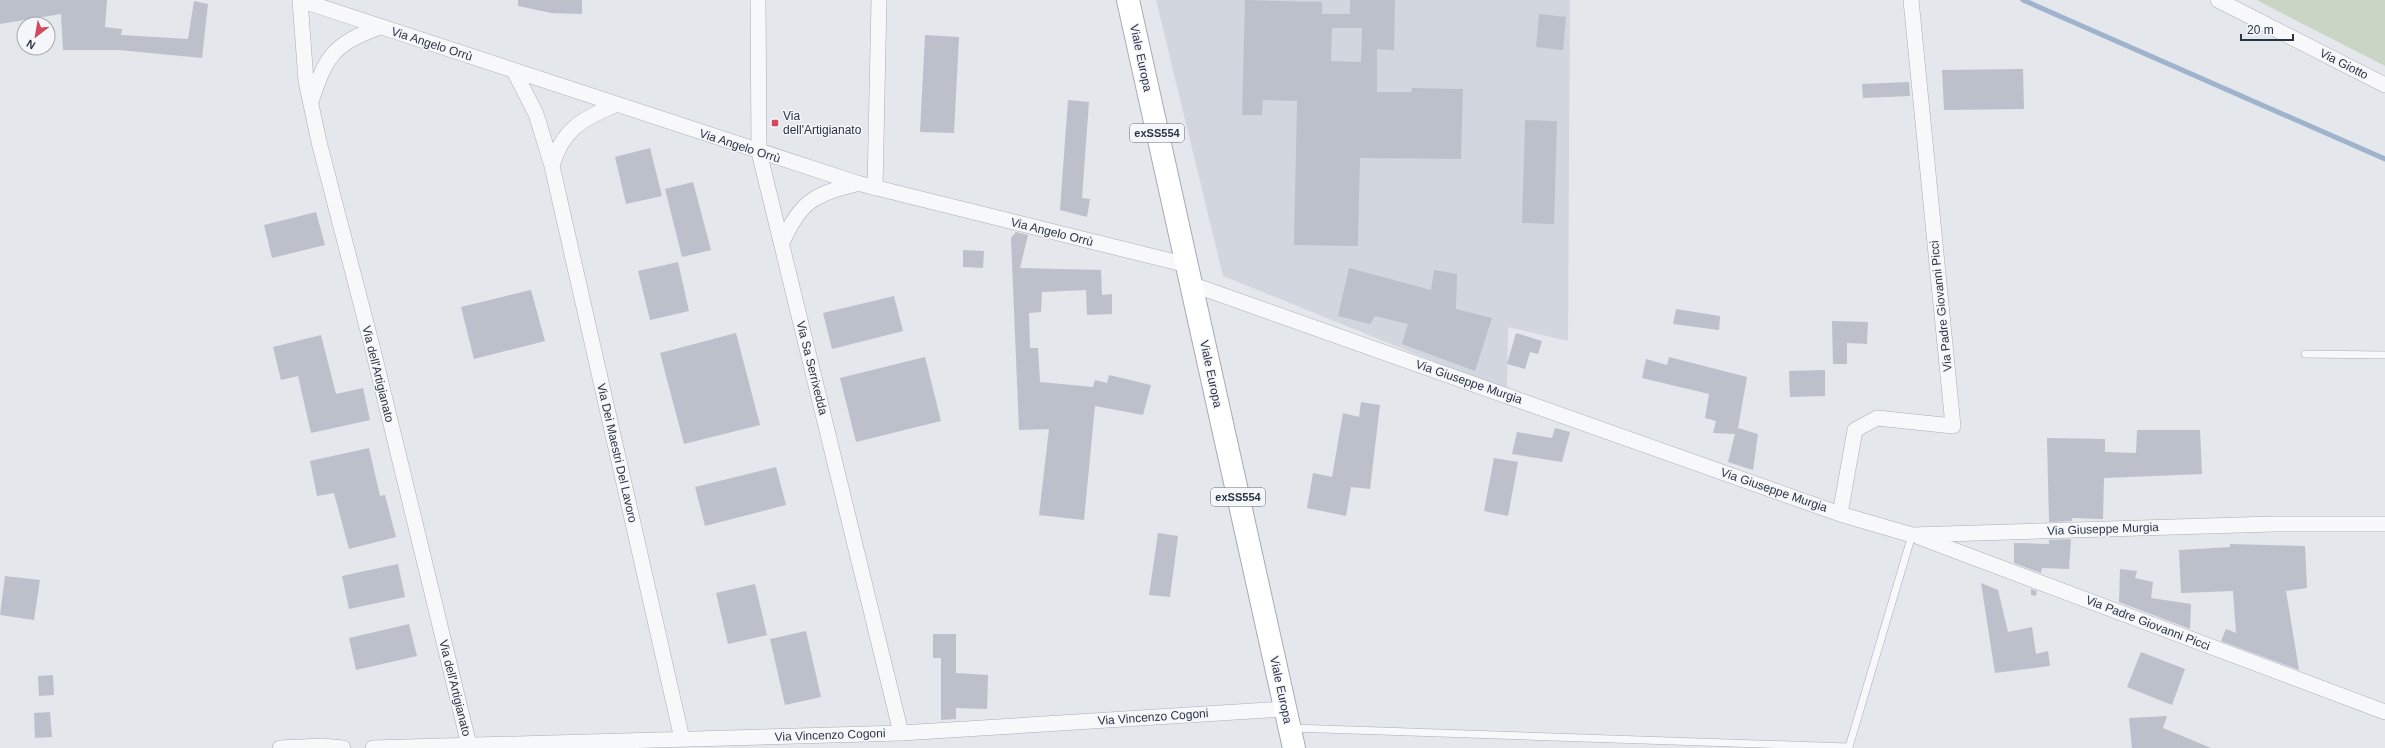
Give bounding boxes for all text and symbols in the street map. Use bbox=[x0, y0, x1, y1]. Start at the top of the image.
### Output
north arrow bbox=[16, 16, 56, 56]
scale bar bbox=[2241, 16, 2293, 42]
street label: Viale Europa bbox=[1127, 23, 1155, 93]
text: 20 m bbox=[2247, 23, 2274, 37]
street label: Via Angelo Orrù bbox=[390, 24, 474, 64]
text: N bbox=[24, 37, 37, 52]
street label: Via Giotto bbox=[2317, 46, 2371, 82]
place label: Via dell'Artigianato bbox=[783, 109, 862, 137]
marker: Via dell'Artigianato bbox=[770, 118, 780, 128]
road number: exSS554 bbox=[1130, 124, 1184, 142]
street label: Via Angelo Orrù bbox=[698, 126, 782, 166]
street label: Via Angelo Orrù bbox=[1009, 215, 1095, 249]
street label: Via Padre Giovanni Picci bbox=[1927, 240, 1955, 372]
street label: Via Sa Serrixedda bbox=[794, 319, 831, 417]
street label: Via dell'Artigianato bbox=[359, 324, 397, 424]
street label: Viale Europa bbox=[1197, 339, 1225, 409]
street label: Via Giuseppe Murgia bbox=[1414, 357, 1524, 407]
street label: Via Dei Maestri Del Lavoro bbox=[594, 382, 640, 524]
street label: Via Giuseppe Murgia bbox=[1719, 465, 1829, 515]
road number: exSS554 bbox=[1211, 488, 1265, 506]
street label: Via Giuseppe Murgia bbox=[2047, 520, 2159, 538]
street label: Via Padre Giovanni Picci bbox=[2084, 593, 2212, 653]
street label: Via dell'Artigianato bbox=[436, 638, 474, 738]
street label: Viale Europa bbox=[1267, 655, 1295, 725]
street label: Via Vincenzo Cogoni bbox=[1097, 706, 1209, 728]
street label: Via Vincenzo Cogoni bbox=[774, 726, 886, 744]

